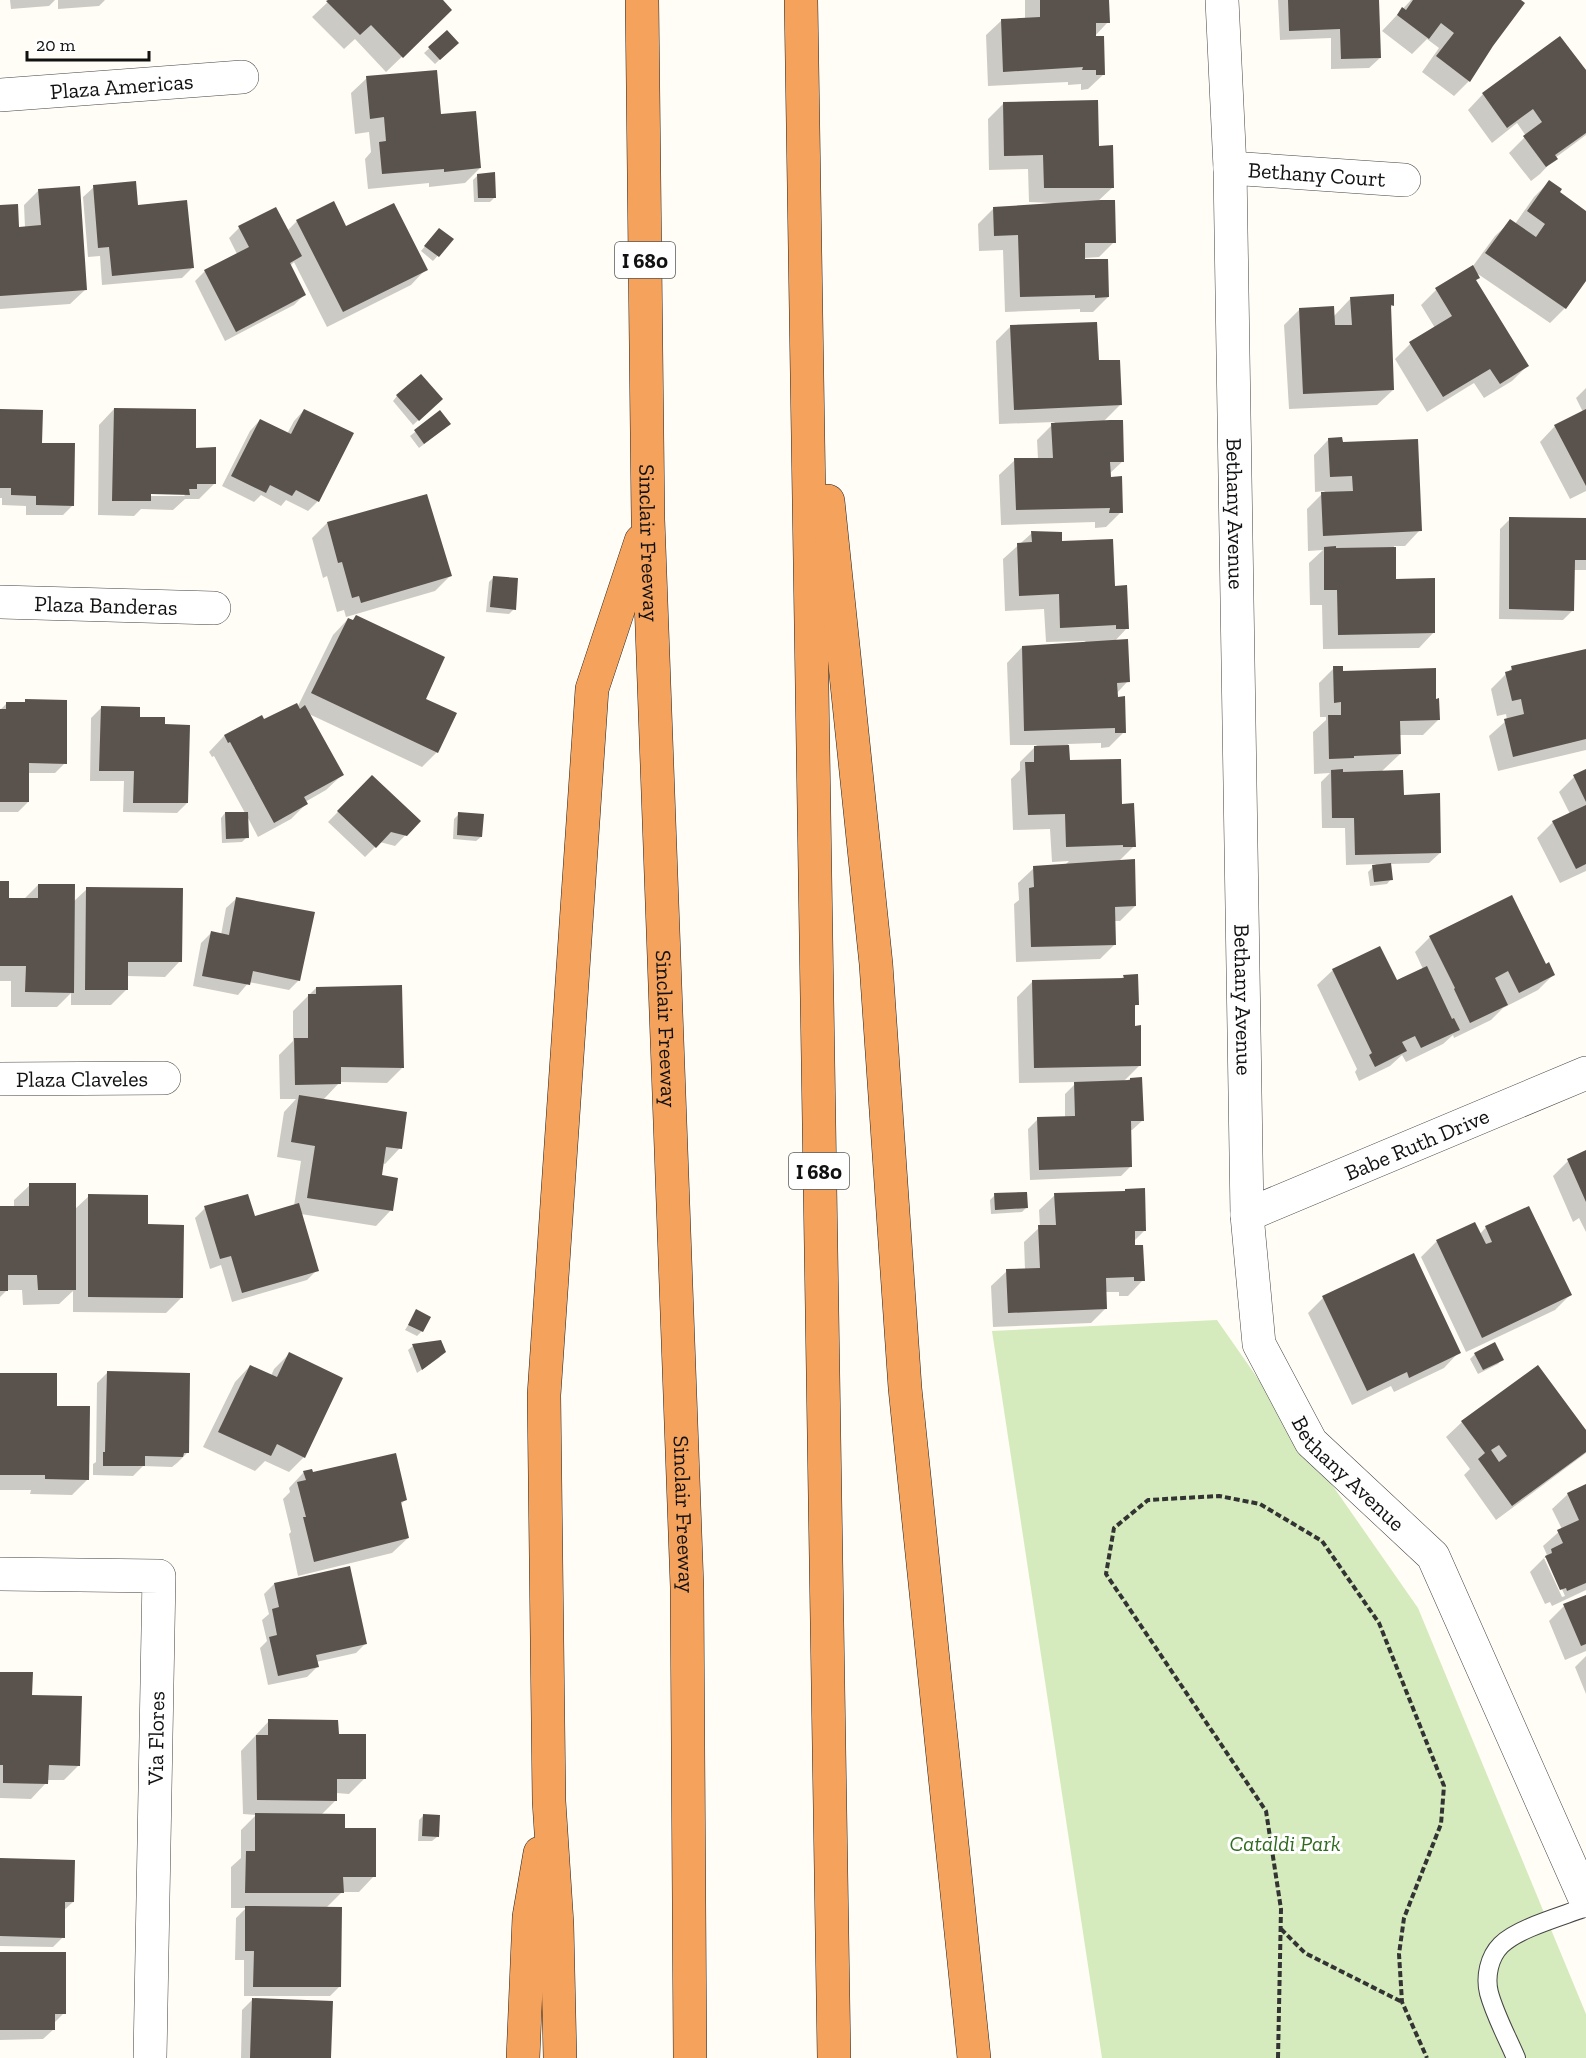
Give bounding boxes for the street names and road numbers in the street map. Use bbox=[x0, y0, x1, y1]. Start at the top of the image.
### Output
street label: Plaza Americas bbox=[49, 67, 194, 105]
street label: Bethany Court bbox=[1247, 156, 1387, 192]
road number: I 680 bbox=[615, 242, 675, 278]
street label: Bethany Avenue bbox=[1221, 438, 1250, 590]
street label: Sinclair Freeway bbox=[634, 464, 665, 623]
street label: Plaza Banderas bbox=[34, 589, 178, 620]
street label: Bethany Avenue bbox=[1229, 924, 1258, 1076]
street label: Sinclair Freeway bbox=[650, 949, 683, 1109]
street label: Plaza Claveles bbox=[16, 1065, 148, 1092]
street label: Babe Ruth Drive bbox=[1340, 1102, 1493, 1186]
road number: I 680 bbox=[789, 1153, 849, 1189]
street label: Bethany Avenue bbox=[1286, 1411, 1411, 1537]
street label: Sinclair Freeway bbox=[668, 1435, 701, 1594]
street label: Via Flores bbox=[142, 1691, 170, 1786]

